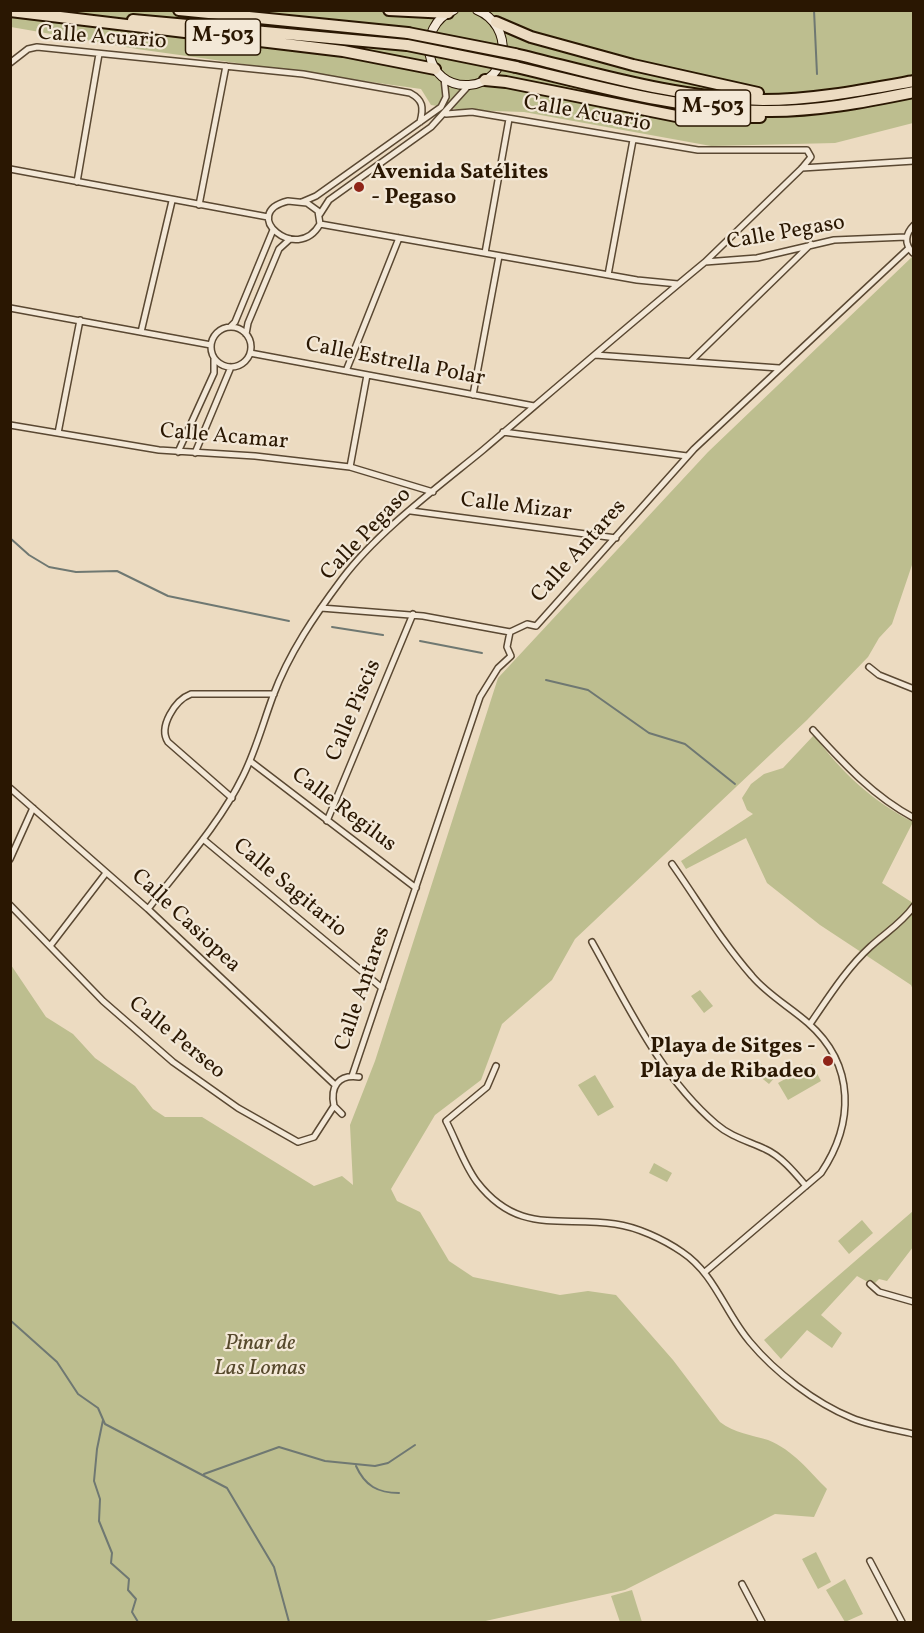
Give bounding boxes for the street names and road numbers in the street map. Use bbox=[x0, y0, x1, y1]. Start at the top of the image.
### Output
road number: M-503 bbox=[186, 19, 260, 55]
street label: Calle Acuario bbox=[37, 21, 167, 57]
road number: M-503 bbox=[676, 90, 750, 126]
street label: Calle Acuario bbox=[521, 91, 653, 139]
street label: Calle Pegaso bbox=[725, 211, 847, 257]
street label: Calle Estrella Polar bbox=[303, 333, 487, 393]
street label: Calle Acamar bbox=[159, 419, 289, 457]
street label: Calle Pegaso bbox=[316, 483, 418, 587]
street label: Calle Mizar bbox=[459, 488, 573, 528]
street label: Calle Antares bbox=[527, 495, 633, 609]
street label: Calle Piscis bbox=[322, 656, 388, 766]
street label: Calle Regilus bbox=[285, 763, 401, 859]
street label: Calle Sagitario bbox=[227, 834, 351, 944]
street label: Calle Casiopea bbox=[125, 864, 245, 980]
street label: Calle Antares bbox=[330, 923, 398, 1055]
street label: Calle Perseo bbox=[122, 992, 230, 1086]

